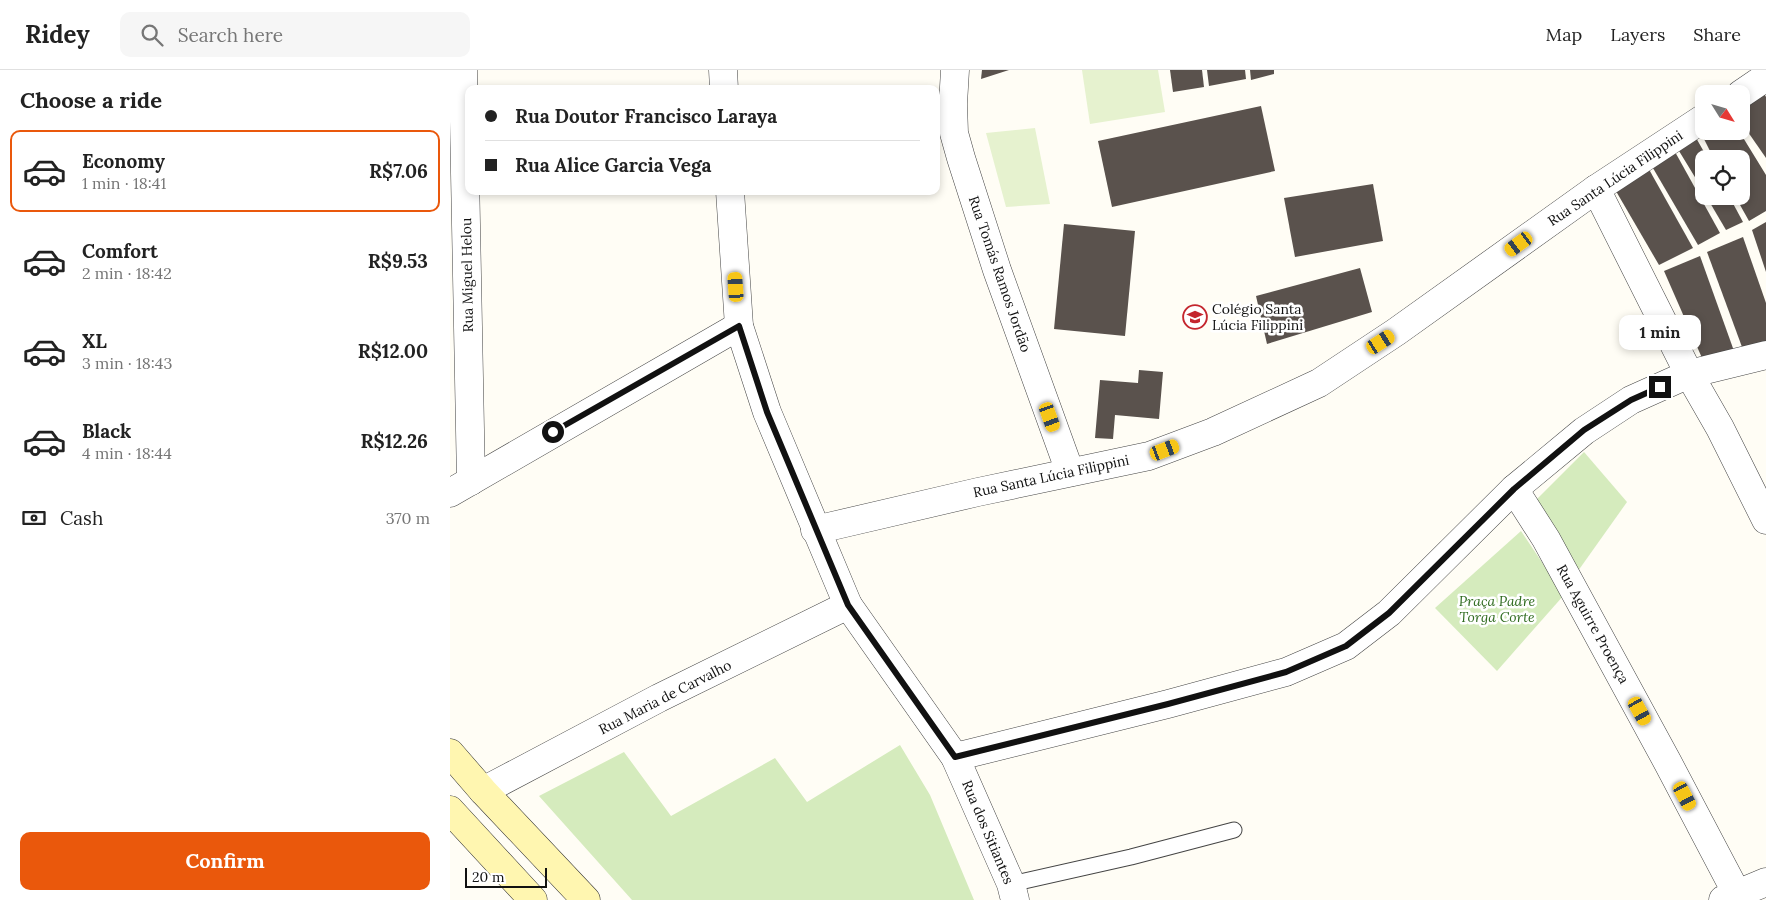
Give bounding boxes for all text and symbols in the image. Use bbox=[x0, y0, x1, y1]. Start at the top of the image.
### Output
search box bbox=[120, 12, 470, 57]
text: Ridey bbox=[25, 19, 90, 50]
icon: search bbox=[138, 21, 166, 49]
text: Search here bbox=[178, 23, 283, 47]
text: Map bbox=[1546, 23, 1582, 46]
text: Layers bbox=[1610, 23, 1665, 46]
text: Share bbox=[1693, 23, 1741, 46]
north arrow bbox=[1695, 85, 1750, 140]
map controls bbox=[1695, 85, 1750, 205]
text: Choose a ride bbox=[20, 86, 162, 114]
text: Rua Doutor Francisco Laraya bbox=[515, 104, 777, 128]
street label: Rua Santa Lúcia Filippini bbox=[1544, 126, 1686, 230]
icon: car bbox=[22, 149, 67, 194]
text: Economy bbox=[82, 149, 165, 173]
button: locate bbox=[1695, 150, 1750, 205]
text: Rua Alice Garcia Vega bbox=[515, 153, 711, 177]
text: R$7.06 bbox=[369, 159, 428, 183]
text: 1 min · 18:41 bbox=[82, 173, 166, 193]
street label: Rua Tomás Ramos Jordão bbox=[965, 193, 1035, 355]
street label: Rua Miguel Helou bbox=[457, 218, 477, 332]
car bbox=[1502, 229, 1535, 259]
icon: car bbox=[22, 239, 67, 284]
text: Comfort bbox=[82, 239, 158, 263]
text: R$9.53 bbox=[368, 249, 428, 273]
text: 2 min · 18:42 bbox=[82, 263, 172, 283]
car bbox=[727, 272, 744, 302]
place label: Colégio Santa Lúcia Filippini bbox=[1212, 300, 1303, 334]
school or university icon: Colégio Santa Lúcia Filippini bbox=[1182, 304, 1208, 330]
callout: 1 min bbox=[1619, 314, 1701, 350]
text: 1 min bbox=[1640, 322, 1680, 342]
car bbox=[1364, 328, 1397, 356]
icon: car bbox=[22, 329, 67, 374]
text: XL bbox=[82, 329, 107, 353]
text: R$12.00 bbox=[358, 339, 428, 363]
text: 3 min · 18:43 bbox=[82, 353, 172, 373]
route end bbox=[1649, 376, 1671, 398]
car bbox=[1037, 400, 1062, 434]
icon: car bbox=[22, 419, 67, 464]
text: Black bbox=[82, 419, 131, 443]
route start bbox=[542, 421, 564, 443]
text: R$12.26 bbox=[360, 429, 428, 453]
car bbox=[1148, 438, 1181, 462]
text: 4 min · 18:44 bbox=[82, 443, 172, 463]
street label: Rua Santa Lúcia Filippini bbox=[971, 451, 1131, 501]
icon: cash bbox=[20, 504, 48, 532]
text: Cash bbox=[60, 506, 103, 530]
text: 370 m bbox=[386, 508, 430, 528]
street label: Rua Aguirre Proença bbox=[1553, 561, 1633, 687]
park label: Praça Padre Torga Corte bbox=[1459, 592, 1536, 626]
street label: Rua Maria de Carvalho bbox=[596, 656, 734, 738]
car bbox=[1626, 694, 1653, 728]
street label: Rua dos Sitiantes bbox=[958, 777, 1018, 887]
car bbox=[1671, 779, 1698, 813]
button: Confirm bbox=[20, 832, 430, 890]
scale bar bbox=[465, 865, 548, 888]
text: 20 m bbox=[472, 868, 504, 886]

